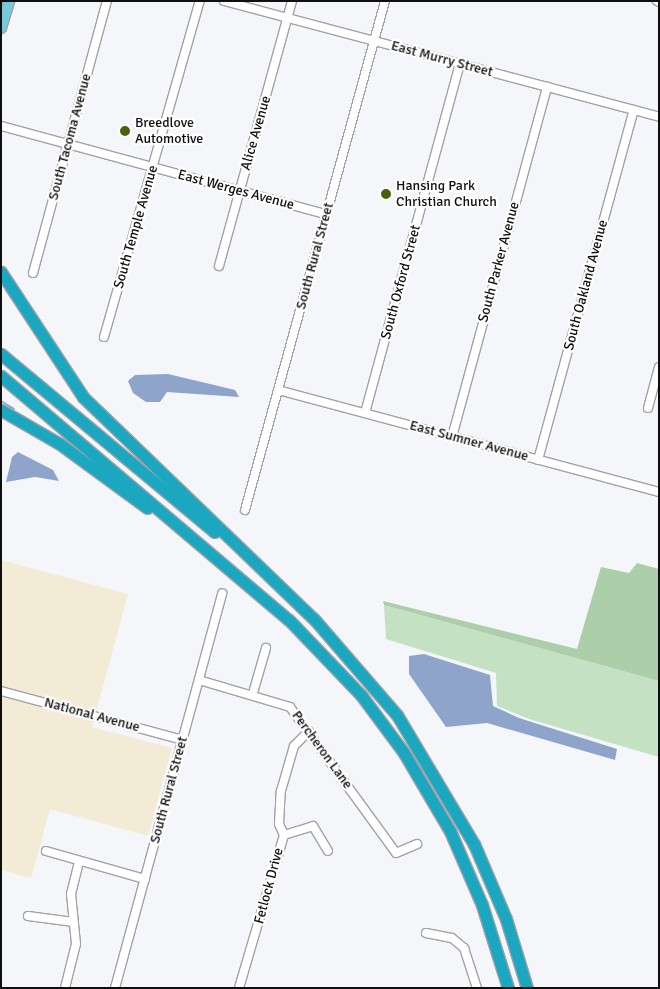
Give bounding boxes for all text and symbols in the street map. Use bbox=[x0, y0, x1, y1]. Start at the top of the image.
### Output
street label: East Murry Street bbox=[389, 37, 495, 81]
street label: South Tacoma Avenue bbox=[45, 72, 95, 202]
street label: Alice Avenue bbox=[237, 94, 275, 172]
place label: Breedlove Automotive bbox=[135, 115, 203, 148]
marker: Breedlove Automotive bbox=[119, 125, 131, 137]
street label: South Temple Avenue bbox=[110, 163, 162, 291]
street label: East Werges Avenue bbox=[176, 166, 296, 214]
place label: Hansing Park Christian Church bbox=[396, 178, 497, 210]
marker: Hansing Park Christian Church bbox=[380, 188, 392, 200]
street label: South Parker Avenue bbox=[475, 200, 523, 324]
street label: South Rural Street bbox=[293, 201, 337, 311]
street label: South Oakland Avenue bbox=[560, 218, 612, 352]
street label: South Oxford Street bbox=[378, 223, 424, 341]
street label: East Sumner Avenue bbox=[408, 417, 530, 465]
street label: National Avenue bbox=[42, 694, 142, 736]
street label: Percheron Lane bbox=[288, 708, 356, 792]
street label: South Rural Street bbox=[147, 735, 191, 845]
street label: Fetlock Drive bbox=[251, 846, 287, 926]

